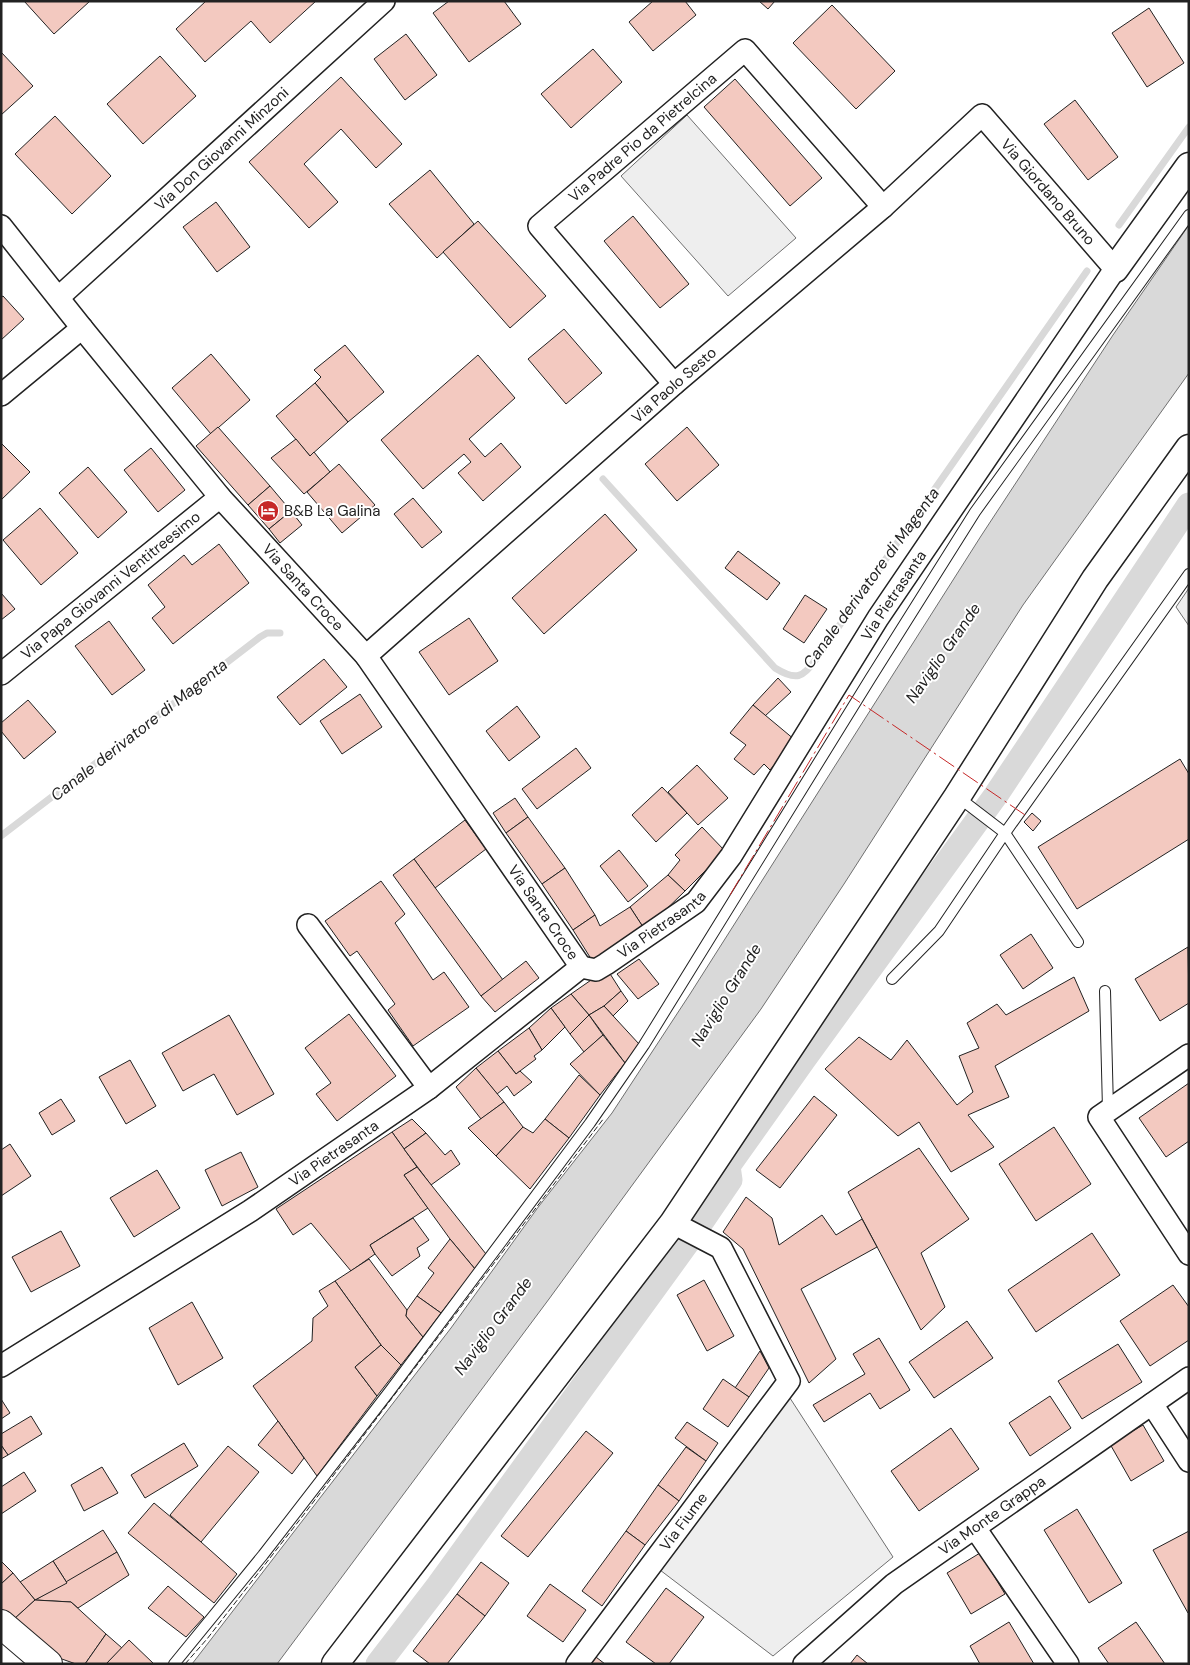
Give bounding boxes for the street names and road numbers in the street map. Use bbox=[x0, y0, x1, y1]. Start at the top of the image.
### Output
street label: Via Padre Pio da Pietrelcina bbox=[564, 69, 721, 207]
street label: Via Don Giovanni Minzoni bbox=[150, 83, 293, 215]
street label: Via Giordano Bruno bbox=[996, 135, 1100, 249]
street label: Via Paolo Sesto bbox=[627, 342, 721, 427]
street label: Via Papa Giovanni Ventitreesimo bbox=[17, 507, 205, 664]
street label: Via Santa Croce bbox=[258, 539, 348, 635]
street label: Via Pietrasanta bbox=[856, 546, 931, 644]
street label: Via Santa Croce bbox=[503, 861, 583, 964]
street label: Via Pietrasanta bbox=[614, 887, 711, 963]
street label: Via Pietrasanta bbox=[285, 1116, 383, 1191]
street label: Via Monte Grappa bbox=[935, 1471, 1050, 1560]
street label: Via Fiume bbox=[655, 1488, 712, 1555]

